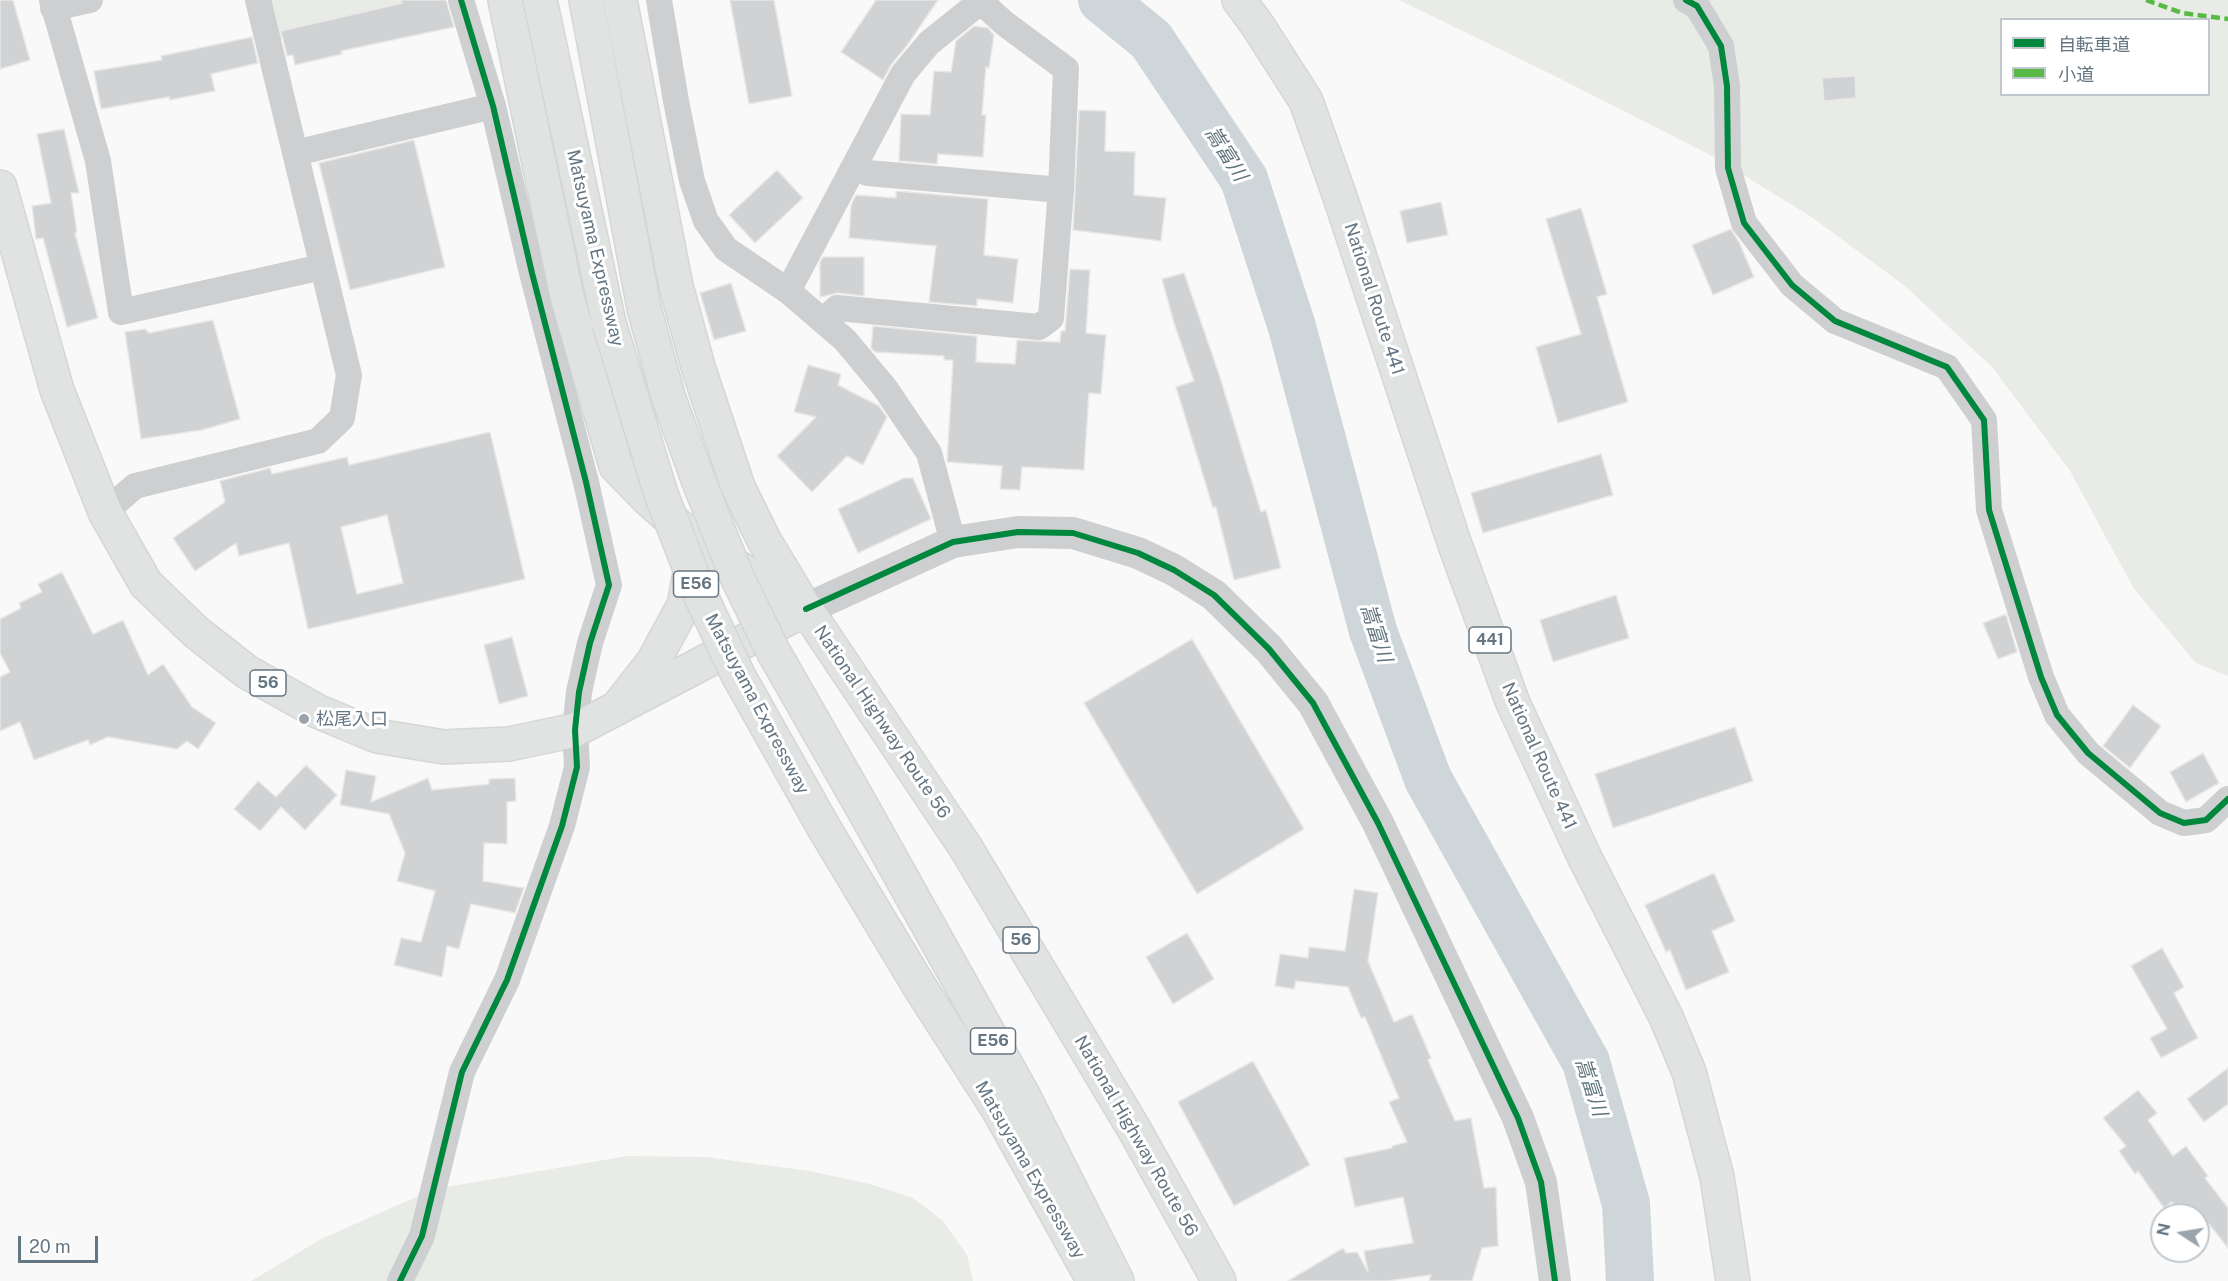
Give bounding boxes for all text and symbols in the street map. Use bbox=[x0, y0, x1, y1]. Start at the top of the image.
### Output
legend bbox=[2000, 18, 2210, 96]
text: 自転車道 bbox=[2058, 34, 2130, 55]
text: 小道 bbox=[2058, 64, 2094, 85]
water label: 嵩富川 bbox=[1200, 122, 1252, 186]
street label: Matsuyama Expressway bbox=[562, 147, 628, 349]
street label: National Route 441 bbox=[1339, 220, 1409, 378]
road number: E56 bbox=[674, 571, 718, 597]
water label: 嵩富川 bbox=[1355, 601, 1397, 665]
street label: Matsuyama Expressway bbox=[700, 610, 814, 798]
street label: National Highway Route 56 bbox=[809, 621, 955, 823]
road number: 441 bbox=[1469, 627, 1511, 653]
road number: 56 bbox=[250, 670, 286, 696]
street label: National Route 441 bbox=[1497, 679, 1581, 833]
place label: 松尾入口 bbox=[316, 708, 388, 730]
marker: 松尾入口 bbox=[297, 712, 311, 726]
road number: 56 bbox=[1003, 927, 1039, 953]
road number: E56 bbox=[970, 1028, 1016, 1054]
street label: National Highway Route 56 bbox=[1070, 1032, 1202, 1240]
water label: 嵩富川 bbox=[1570, 1055, 1612, 1119]
street label: Matsuyama Expressway bbox=[970, 1077, 1090, 1263]
north arrow bbox=[2150, 1203, 2210, 1263]
text: N bbox=[2153, 1221, 2174, 1238]
scale bar bbox=[21, 1224, 100, 1262]
text: 20 m bbox=[29, 1236, 71, 1257]

